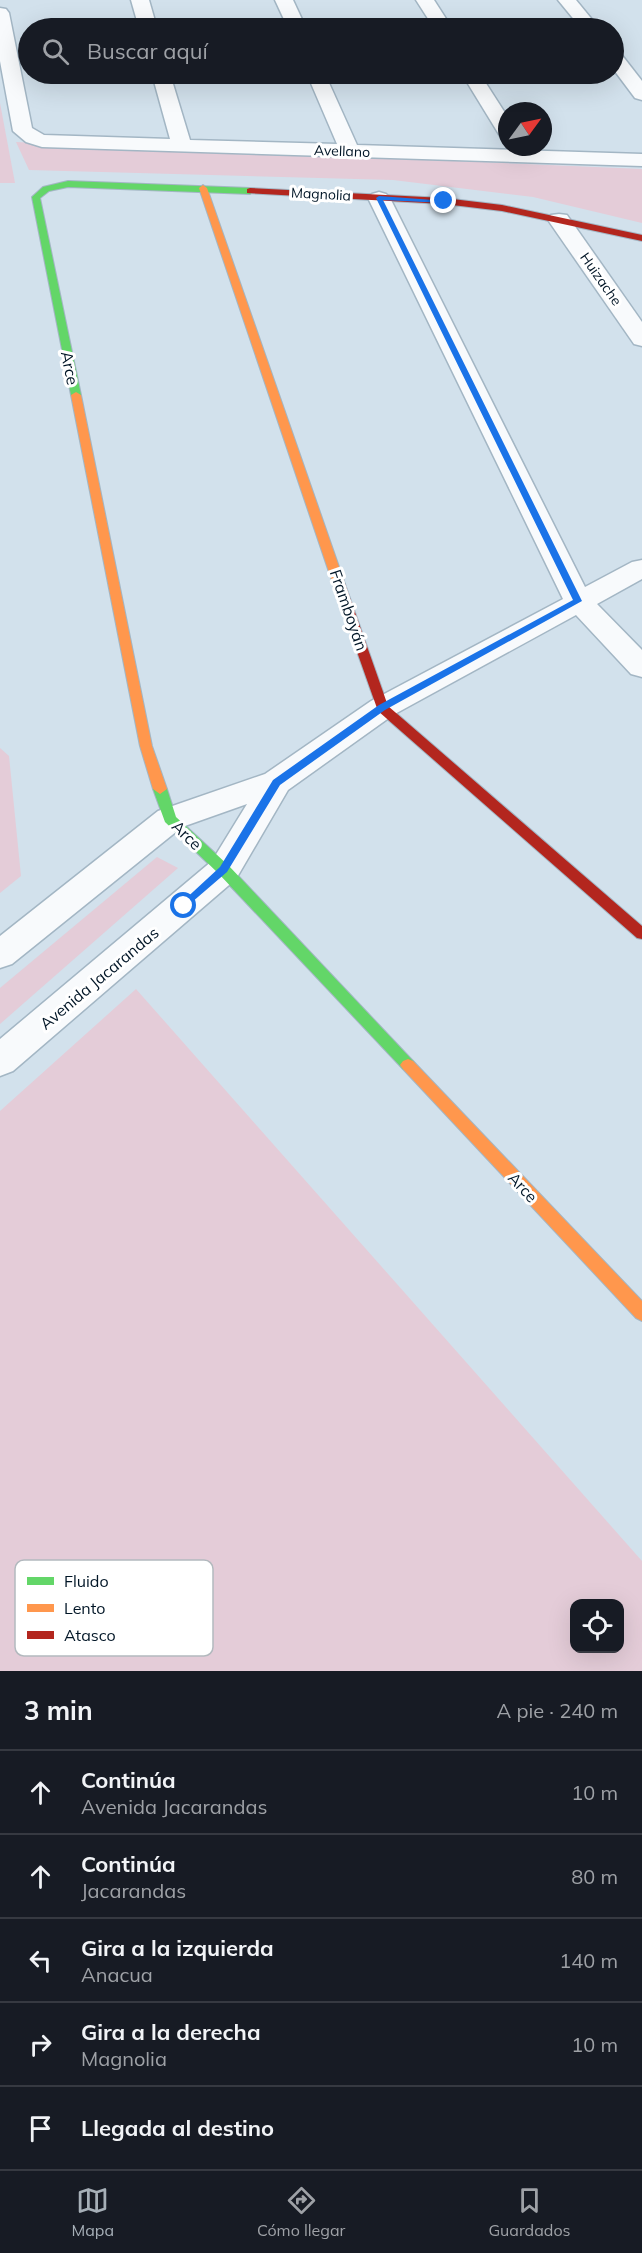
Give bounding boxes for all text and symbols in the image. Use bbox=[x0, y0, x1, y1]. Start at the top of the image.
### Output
search box bbox=[18, 18, 624, 84]
icon: search bbox=[39, 35, 72, 68]
text: Buscar aquí bbox=[87, 37, 208, 65]
north arrow bbox=[498, 102, 552, 156]
street label: Avellano bbox=[314, 141, 370, 161]
street label: Magnolia bbox=[291, 183, 351, 205]
route end bbox=[430, 187, 456, 213]
street label: Huizache bbox=[576, 249, 626, 309]
street label: Arce bbox=[57, 349, 83, 387]
street label: Framboyán bbox=[326, 567, 372, 653]
street label: Arce bbox=[168, 816, 206, 854]
route start bbox=[170, 892, 196, 918]
street label: Avenida Jacarandas bbox=[35, 922, 163, 1034]
street label: Arce bbox=[504, 1168, 542, 1206]
legend bbox=[15, 1560, 213, 1656]
text: Fluido bbox=[64, 1571, 109, 1591]
text: Lento bbox=[64, 1598, 105, 1618]
map controls bbox=[570, 1599, 624, 1653]
button: locate bbox=[570, 1599, 624, 1653]
text: Atasco bbox=[64, 1625, 116, 1645]
text: 3 min bbox=[24, 1694, 93, 1727]
text: A pie · 240 m bbox=[497, 1698, 618, 1723]
text: Continúa bbox=[81, 1766, 176, 1794]
icon: ahead bbox=[24, 1776, 57, 1809]
text: 10 m bbox=[571, 1780, 618, 1805]
text: Avenida Jacarandas bbox=[81, 1794, 267, 1819]
text: Continúa bbox=[81, 1850, 176, 1878]
icon: ahead bbox=[24, 1860, 57, 1893]
text: 80 m bbox=[571, 1864, 618, 1889]
text: Jacarandas bbox=[81, 1878, 186, 1903]
text: Gira a la izquierda bbox=[81, 1934, 274, 1962]
icon: left bbox=[24, 1944, 57, 1977]
text: 140 m bbox=[559, 1948, 618, 1973]
text: Anacua bbox=[81, 1962, 153, 1987]
text: Gira a la derecha bbox=[81, 2018, 261, 2046]
icon: right bbox=[24, 2028, 57, 2061]
text: 10 m bbox=[571, 2032, 618, 2057]
text: Magnolia bbox=[81, 2046, 167, 2071]
icon: arrive bbox=[24, 2112, 57, 2145]
text: Llegada al destino bbox=[81, 2114, 274, 2142]
tab: Mapa bbox=[72, 2184, 114, 2240]
tab: Cómo llegar bbox=[257, 2184, 345, 2240]
tab: Guardados bbox=[488, 2184, 570, 2240]

